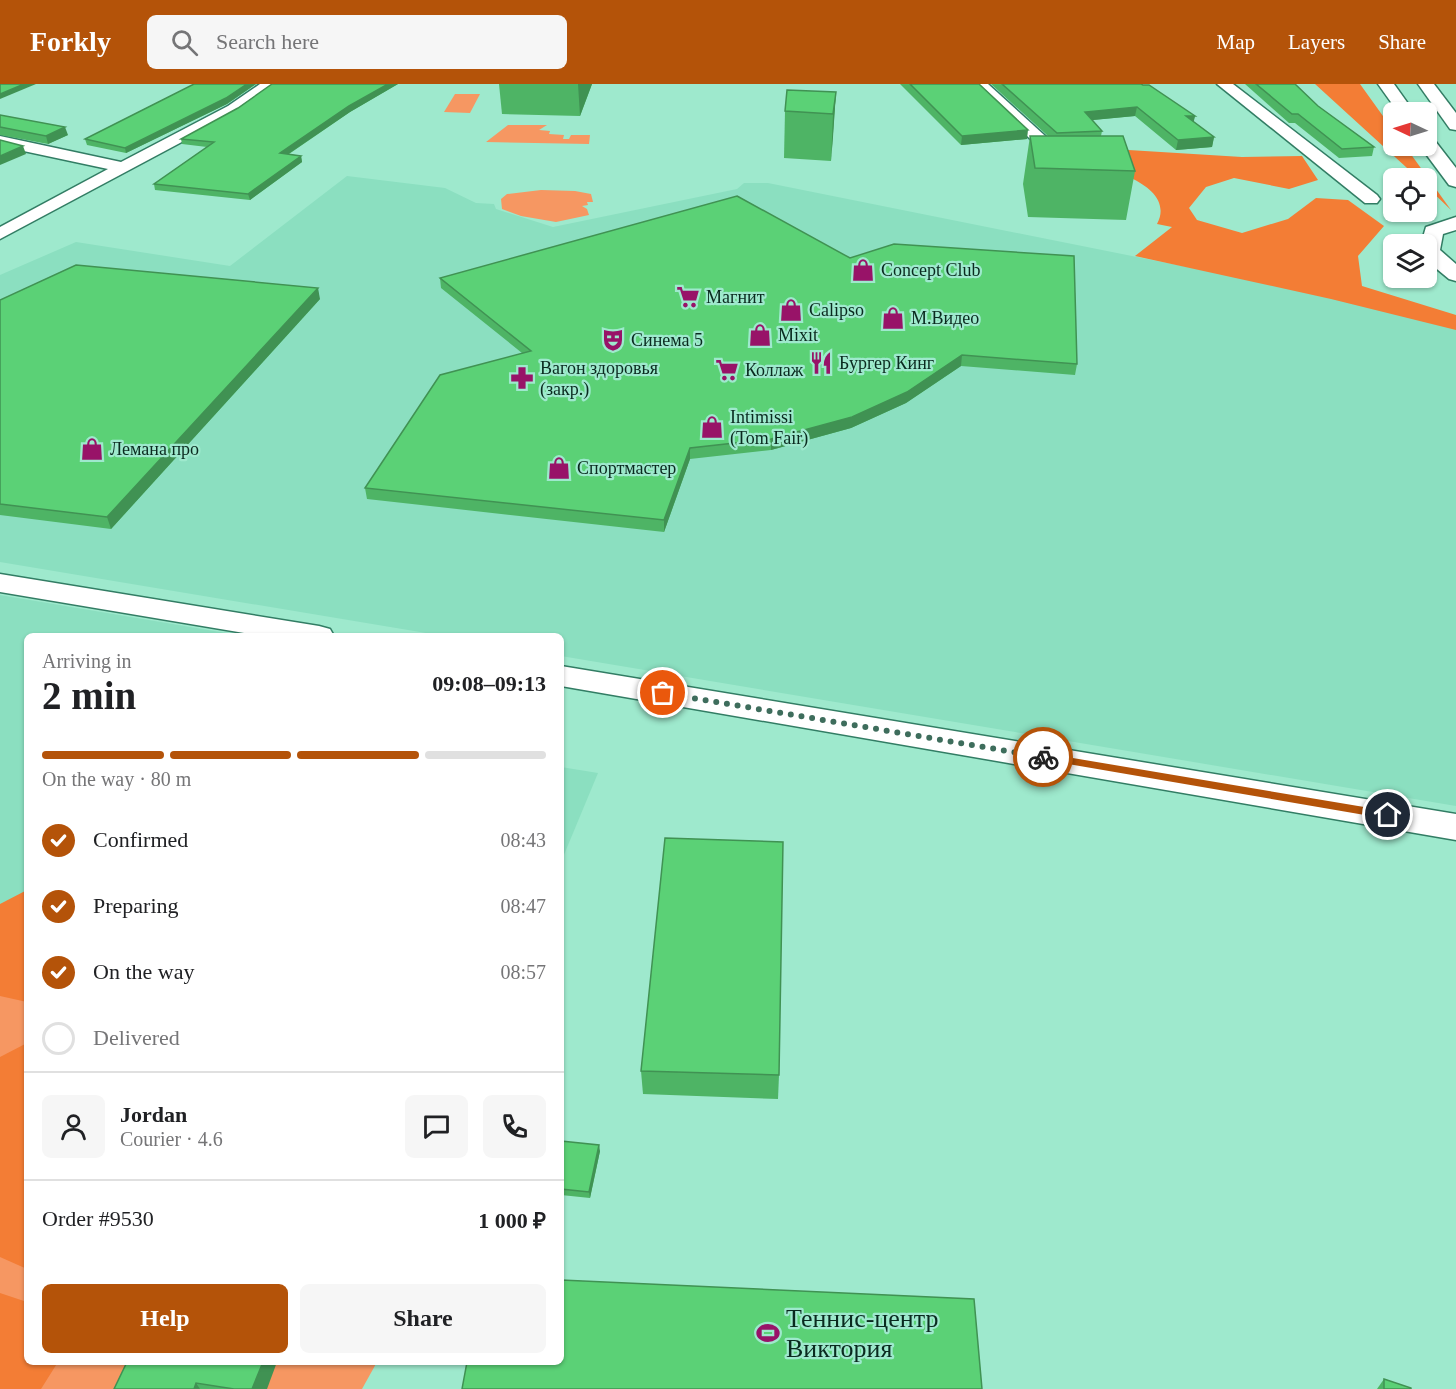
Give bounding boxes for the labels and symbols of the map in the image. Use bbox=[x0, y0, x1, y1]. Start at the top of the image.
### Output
north arrow bbox=[1383, 102, 1437, 156]
shop icon: Concept Club bbox=[850, 257, 876, 283]
place label: Concept Club bbox=[881, 260, 981, 280]
supermarket icon: Магнит bbox=[675, 284, 701, 310]
place label: Магнит bbox=[706, 287, 765, 307]
shop icon: Calipso bbox=[778, 297, 804, 323]
place label: Calipso bbox=[809, 300, 864, 320]
shop icon: М.Видео bbox=[880, 305, 906, 331]
place label: М.Видео bbox=[911, 308, 979, 328]
shop icon: Mixit bbox=[747, 322, 773, 348]
place label: Mixit bbox=[778, 325, 818, 345]
theatre icon: Синема 5 bbox=[600, 327, 626, 353]
place label: Синема 5 bbox=[631, 330, 703, 350]
restaurant icon: Бургер Кинг bbox=[808, 350, 834, 376]
place label: Бургер Кинг bbox=[839, 353, 934, 373]
supermarket icon: Коллаж bbox=[714, 357, 740, 383]
place label: Вагон здоровья (закр.) bbox=[540, 358, 658, 400]
place label: Коллаж bbox=[745, 360, 804, 380]
pharmacy icon: Вагон здоровья (закр.) bbox=[509, 365, 535, 391]
place label: Intimissi (Tom Fair) bbox=[730, 407, 808, 449]
shop icon: Intimissi (Tom Fair) bbox=[699, 414, 725, 440]
shop icon: Лемана про bbox=[79, 436, 105, 462]
place label: Лемана про bbox=[110, 439, 199, 459]
shop icon: Спортмастер bbox=[546, 455, 572, 481]
place label: Спортмастер bbox=[577, 458, 676, 478]
pin bbox=[637, 667, 688, 718]
courier bbox=[1013, 727, 1073, 787]
pin bbox=[1362, 789, 1413, 840]
place label: Теннис-центр Виктория bbox=[786, 1304, 938, 1363]
sports icon: Теннис-центр Виктория bbox=[755, 1320, 781, 1346]

